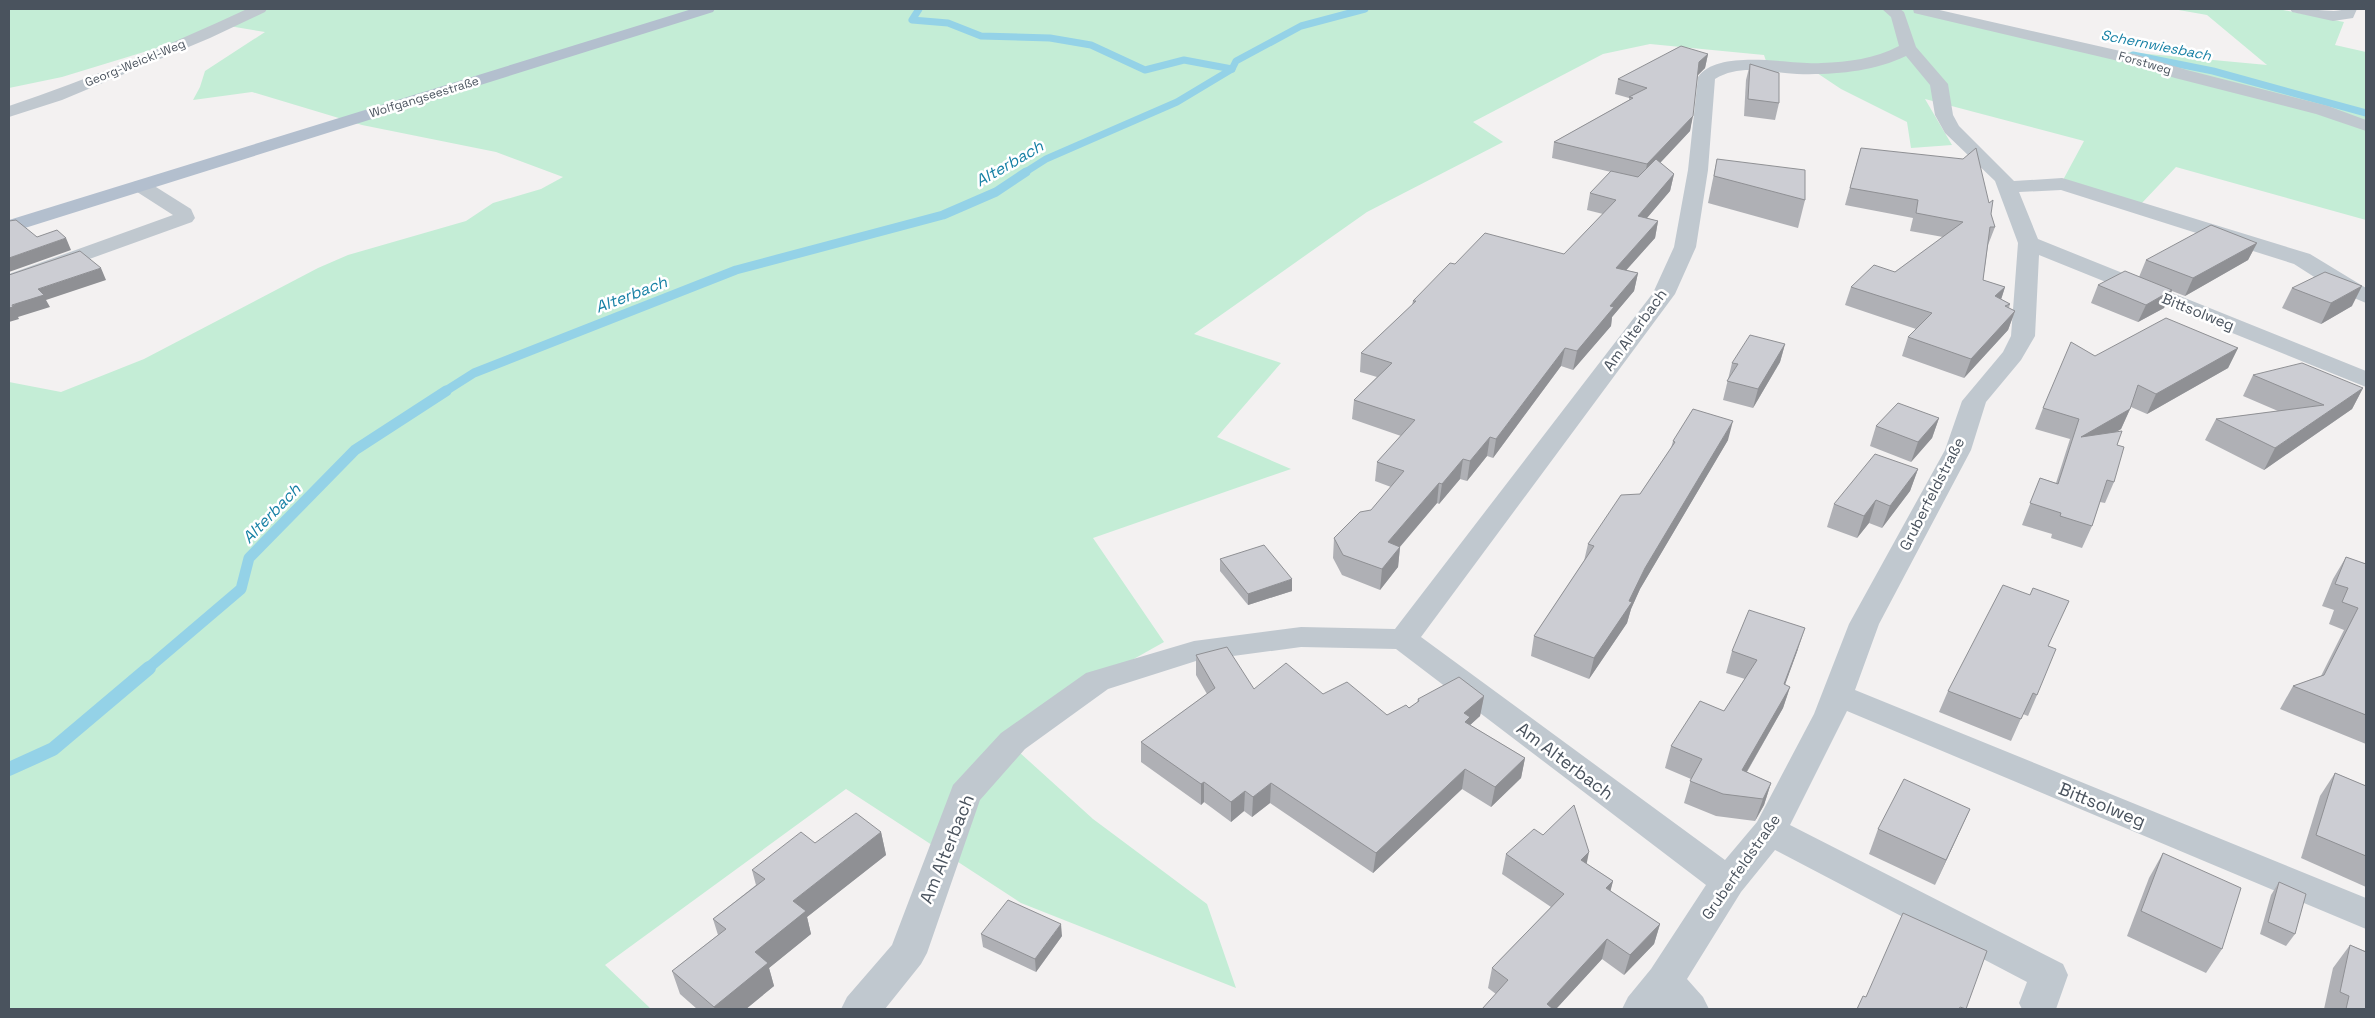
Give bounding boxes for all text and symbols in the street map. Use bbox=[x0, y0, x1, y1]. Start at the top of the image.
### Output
water label: Schernwiesbach bbox=[2099, 26, 2213, 65]
street label: Georg-Weickl-Weg bbox=[82, 36, 188, 90]
street label: Forstweg bbox=[2117, 48, 2173, 78]
street label: Wolfgangseestraße bbox=[367, 73, 481, 121]
water label: Alterbach bbox=[971, 135, 1048, 191]
water label: Alterbach bbox=[592, 271, 671, 318]
street label: Am Alterbach bbox=[1599, 285, 1671, 374]
street label: Bittsolweg bbox=[2159, 288, 2237, 335]
street label: Gruberfeldstraße bbox=[1895, 434, 1968, 554]
water label: Alterbach bbox=[238, 478, 306, 548]
street label: Am Alterbach bbox=[1512, 717, 1618, 805]
street label: Bittsolweg bbox=[2055, 777, 2149, 832]
street label: Am Alterbach bbox=[914, 791, 979, 907]
street label: Gruberfeldstraße bbox=[1697, 810, 1784, 923]

